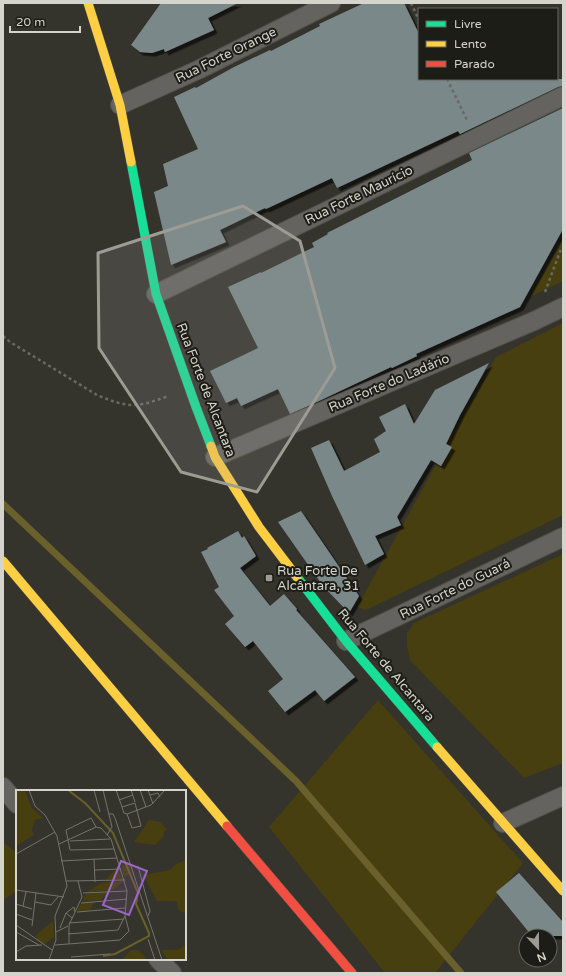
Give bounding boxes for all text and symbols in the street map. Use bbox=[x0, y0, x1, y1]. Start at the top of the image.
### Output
scale bar bbox=[10, 8, 80, 34]
legend bbox=[418, 8, 558, 80]
text: 20 m bbox=[16, 15, 45, 29]
text: Livre bbox=[454, 17, 482, 31]
street label: Rua Forte Orange bbox=[173, 24, 279, 86]
text: Lento bbox=[454, 37, 487, 51]
text: Parado bbox=[454, 57, 495, 71]
street label: Rua Forte Maurício bbox=[303, 162, 416, 228]
street label: Rua Forte de Alcantara bbox=[173, 321, 239, 459]
street label: Rua Forte do Ladário bbox=[326, 350, 452, 416]
street label: Rua Forte do Guará bbox=[397, 555, 513, 623]
place label: Rua Forte De Alcântara, 31 bbox=[277, 563, 360, 594]
marker: Rua Forte De Alcântara, 31 bbox=[264, 573, 274, 583]
street label: Rua Forte de Alcantara bbox=[334, 605, 438, 725]
inset map bbox=[16, 790, 186, 960]
north arrow bbox=[518, 928, 558, 968]
text: N bbox=[535, 949, 548, 964]

